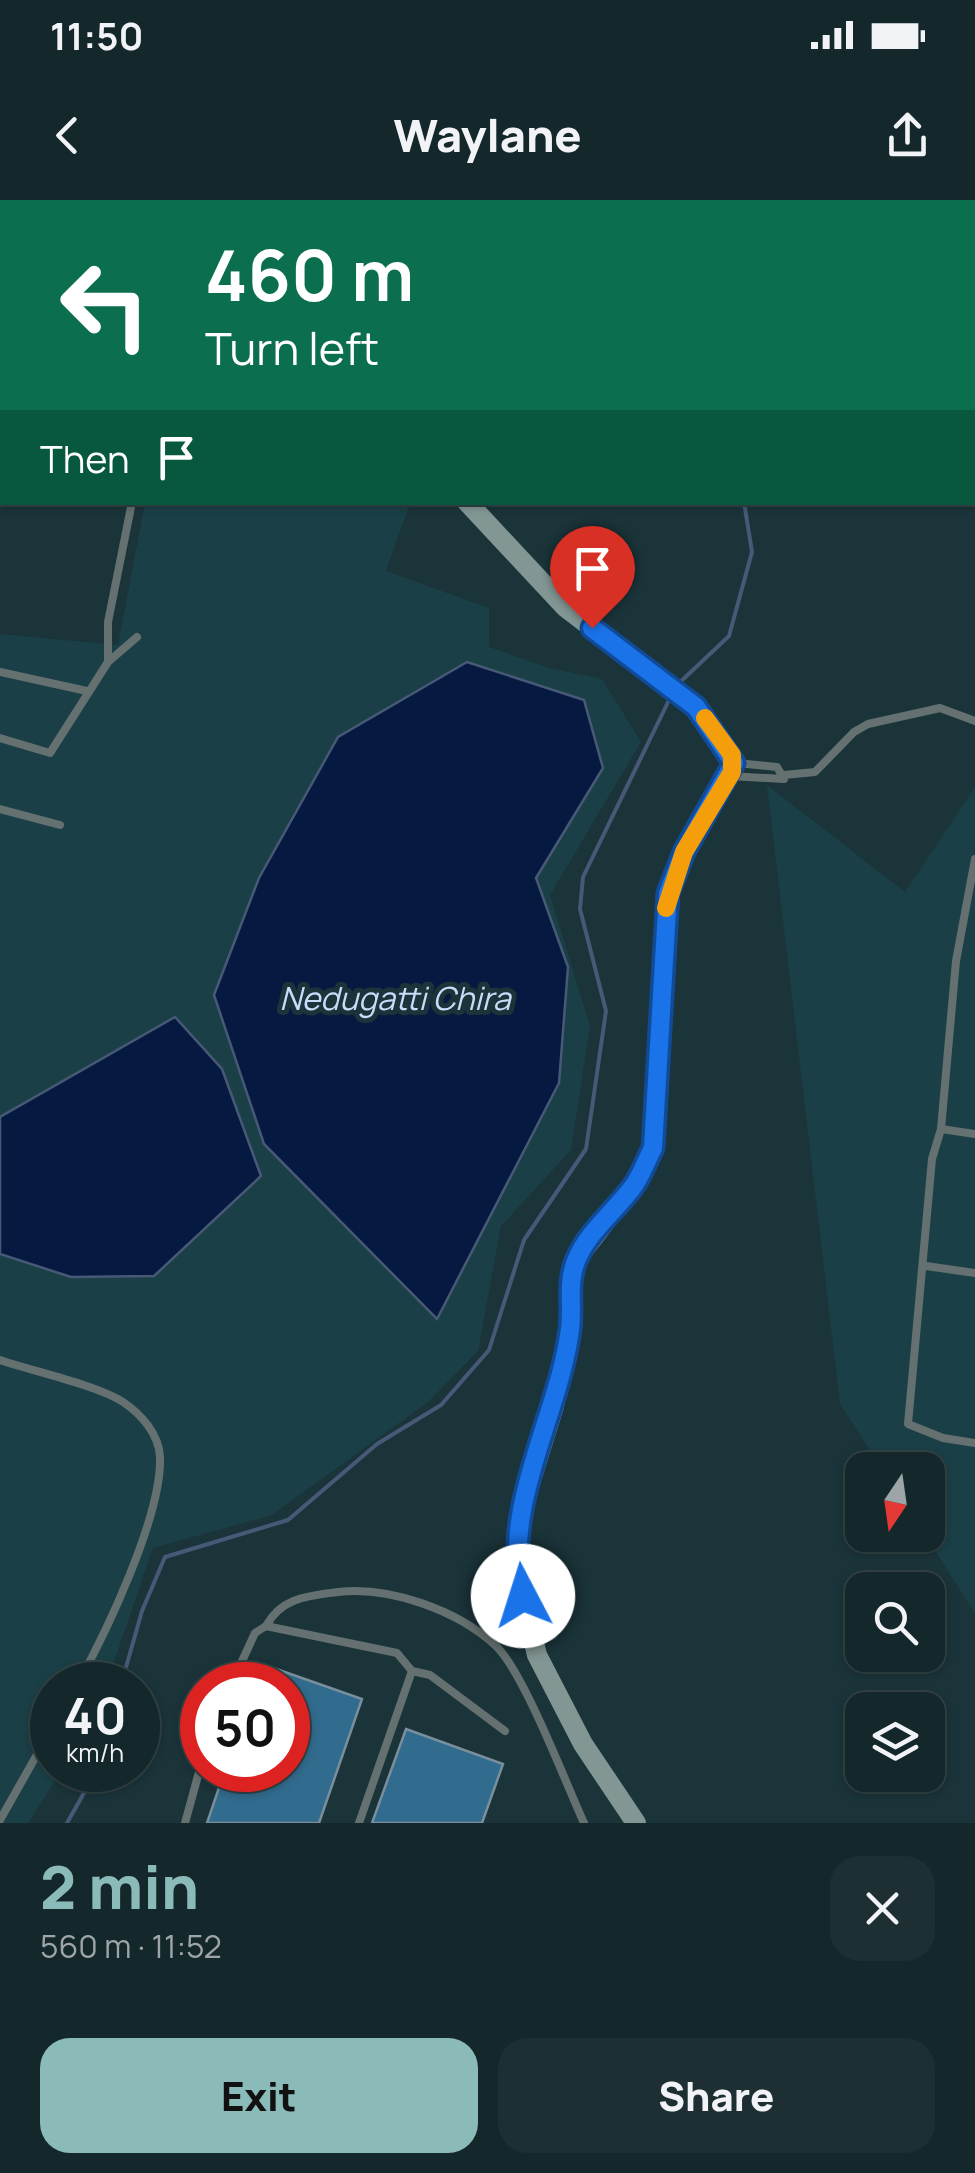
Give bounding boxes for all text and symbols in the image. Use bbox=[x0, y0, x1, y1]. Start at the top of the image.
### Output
text: 11:50 bbox=[50, 9, 144, 61]
text: Waylane bbox=[393, 104, 582, 166]
icon: back bbox=[40, 108, 95, 163]
icon: share bbox=[880, 108, 935, 163]
text: 460 m bbox=[205, 226, 414, 322]
icon: left bbox=[40, 240, 170, 370]
text: Turn left bbox=[205, 317, 379, 379]
icon: arrive bbox=[149, 430, 204, 485]
text: Then bbox=[40, 432, 129, 484]
pin bbox=[550, 526, 635, 629]
icon: arrive bbox=[565, 541, 620, 596]
water label: Nedugatti Chira bbox=[280, 976, 513, 1020]
north arrow bbox=[845, 1452, 945, 1552]
map controls bbox=[845, 1452, 945, 1792]
position arrow bbox=[471, 1544, 575, 1648]
button: search bbox=[845, 1572, 945, 1672]
speed limit sign: 50 bbox=[180, 1662, 310, 1792]
text: 40 bbox=[63, 1681, 127, 1749]
button: layers bbox=[845, 1692, 945, 1792]
text: km/h bbox=[66, 1735, 124, 1770]
text: 2 min bbox=[40, 1845, 199, 1927]
button: close bbox=[830, 1856, 935, 1961]
text: 560 m · 11:52 bbox=[40, 1924, 222, 1968]
button: Exit bbox=[40, 2038, 478, 2153]
button: Share bbox=[498, 2038, 935, 2153]

